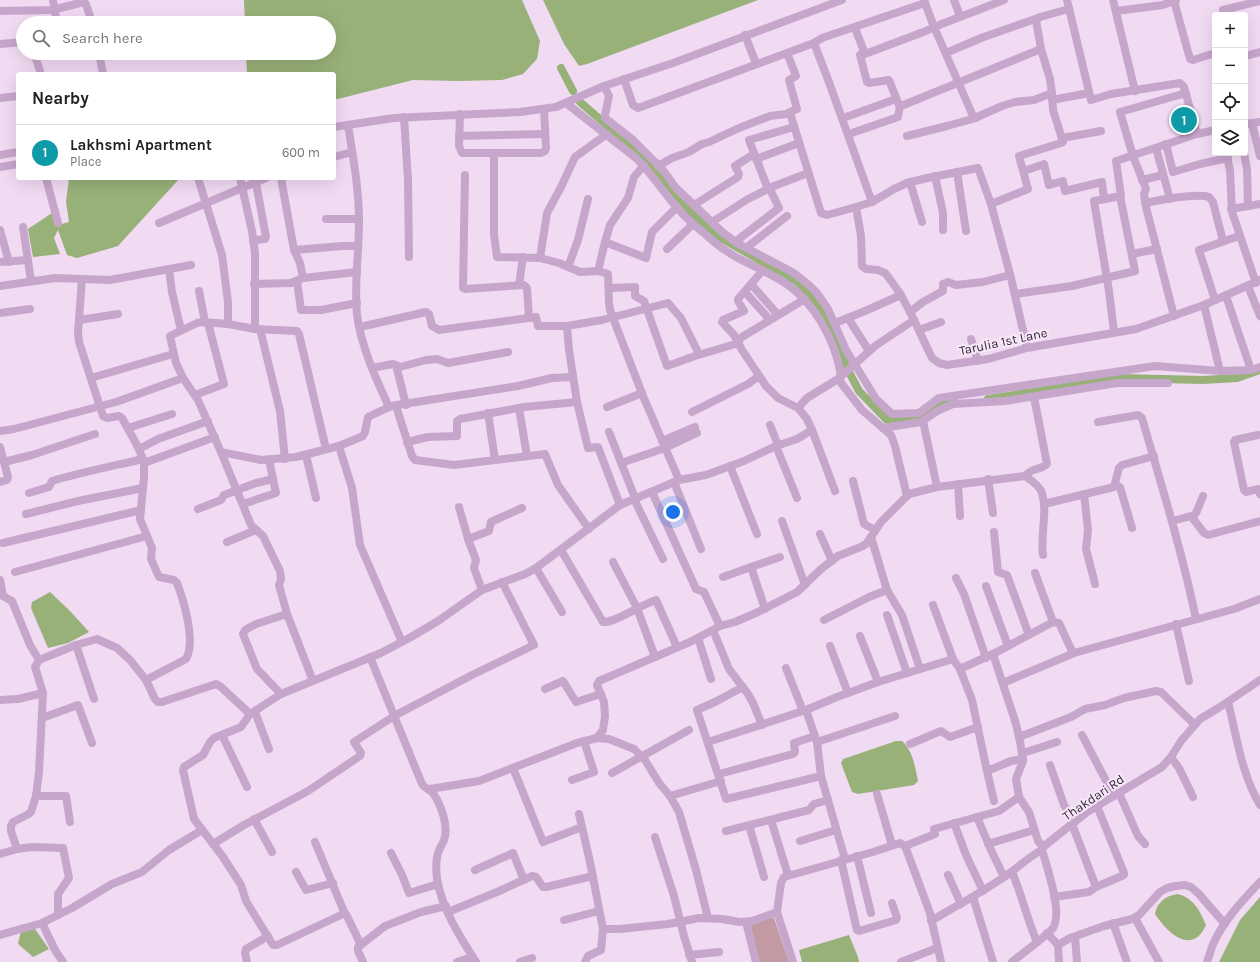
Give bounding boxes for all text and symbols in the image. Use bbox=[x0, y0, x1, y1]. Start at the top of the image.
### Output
map controls bbox=[1212, 12, 1248, 156]
button: + bbox=[1212, 12, 1248, 48]
search box bbox=[16, 16, 336, 60]
icon: search bbox=[30, 27, 52, 49]
text: Search here bbox=[62, 29, 143, 47]
button: − bbox=[1212, 48, 1248, 84]
button: locate bbox=[1212, 84, 1248, 120]
text: Nearby bbox=[32, 88, 89, 108]
pin: 1 bbox=[1171, 105, 1197, 135]
button: layers bbox=[1212, 120, 1248, 156]
text: Lakhsmi Apartment bbox=[70, 136, 212, 154]
text: 1 bbox=[43, 145, 47, 160]
text: 600 m bbox=[282, 145, 320, 160]
text: Place bbox=[70, 154, 101, 169]
street label: Tarulia 1st Lane bbox=[958, 325, 1049, 358]
your location bbox=[663, 502, 683, 522]
street label: Thakdari Rd bbox=[1060, 771, 1127, 823]

